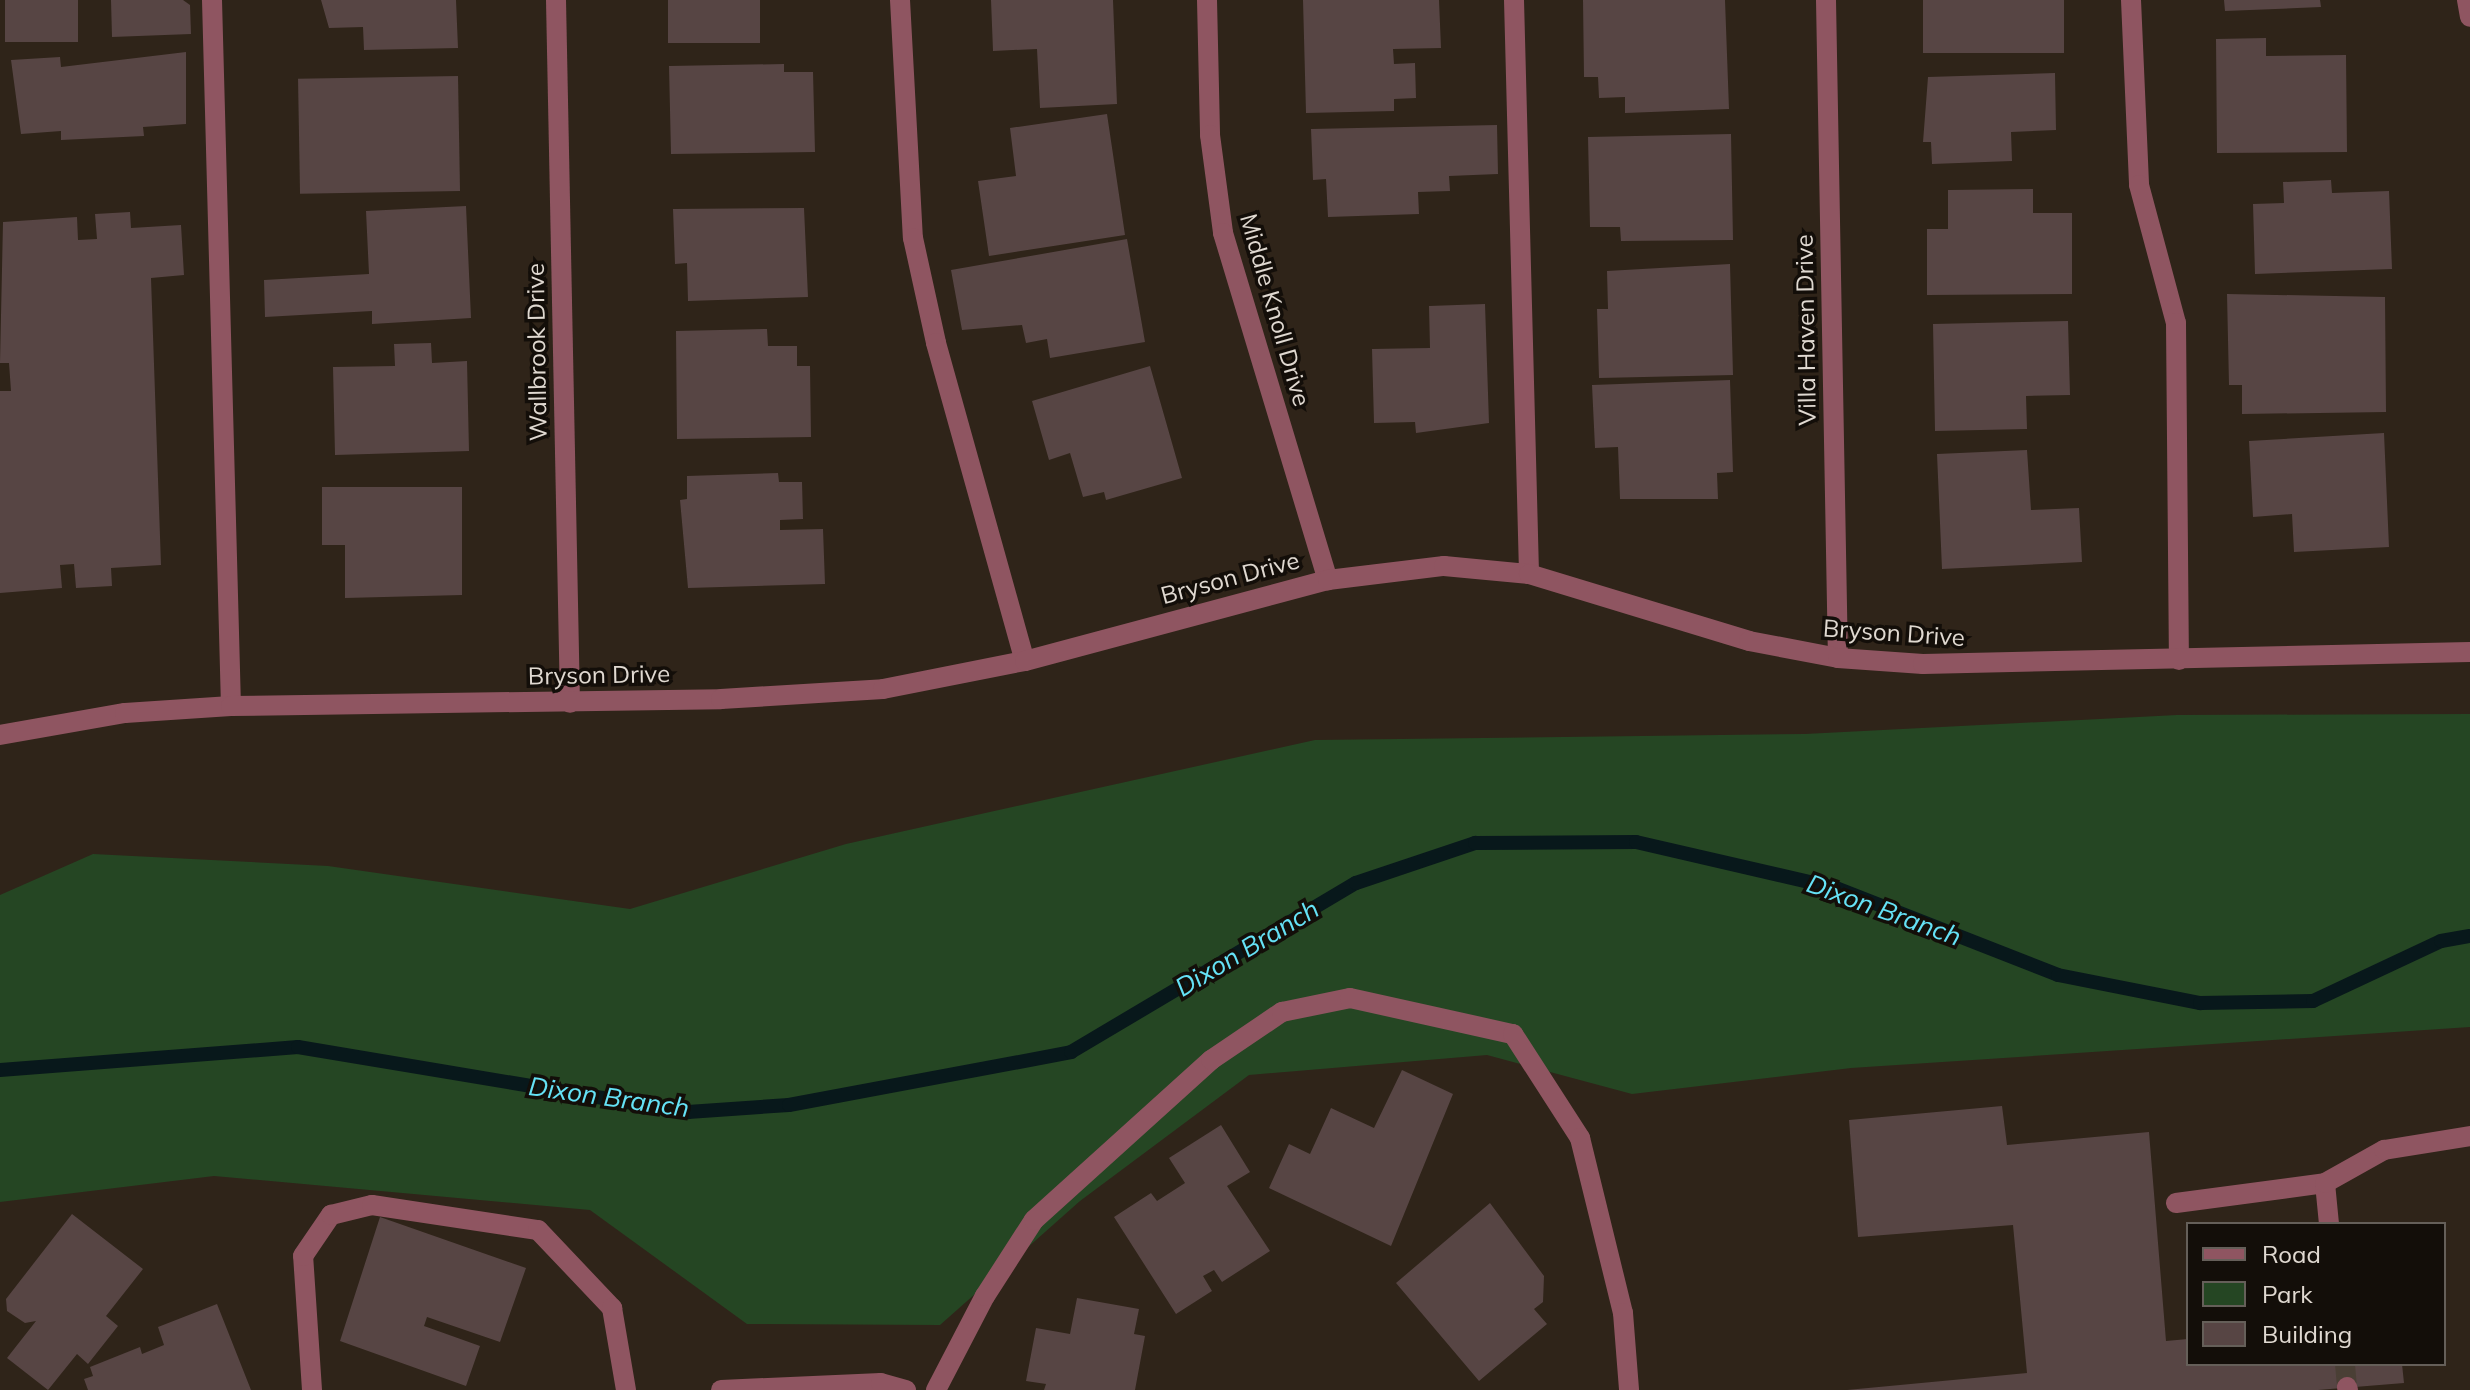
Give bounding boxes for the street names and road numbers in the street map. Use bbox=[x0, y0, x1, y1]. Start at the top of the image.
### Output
street label: Middle Knoll Drive bbox=[1234, 210, 1316, 410]
street label: Villa Haven Drive bbox=[1790, 234, 1822, 426]
street label: Wallbrook Drive bbox=[521, 263, 553, 441]
street label: Bryson Drive bbox=[1158, 546, 1302, 610]
street label: Bryson Drive bbox=[1822, 614, 1966, 652]
street label: Bryson Drive bbox=[528, 659, 670, 691]

